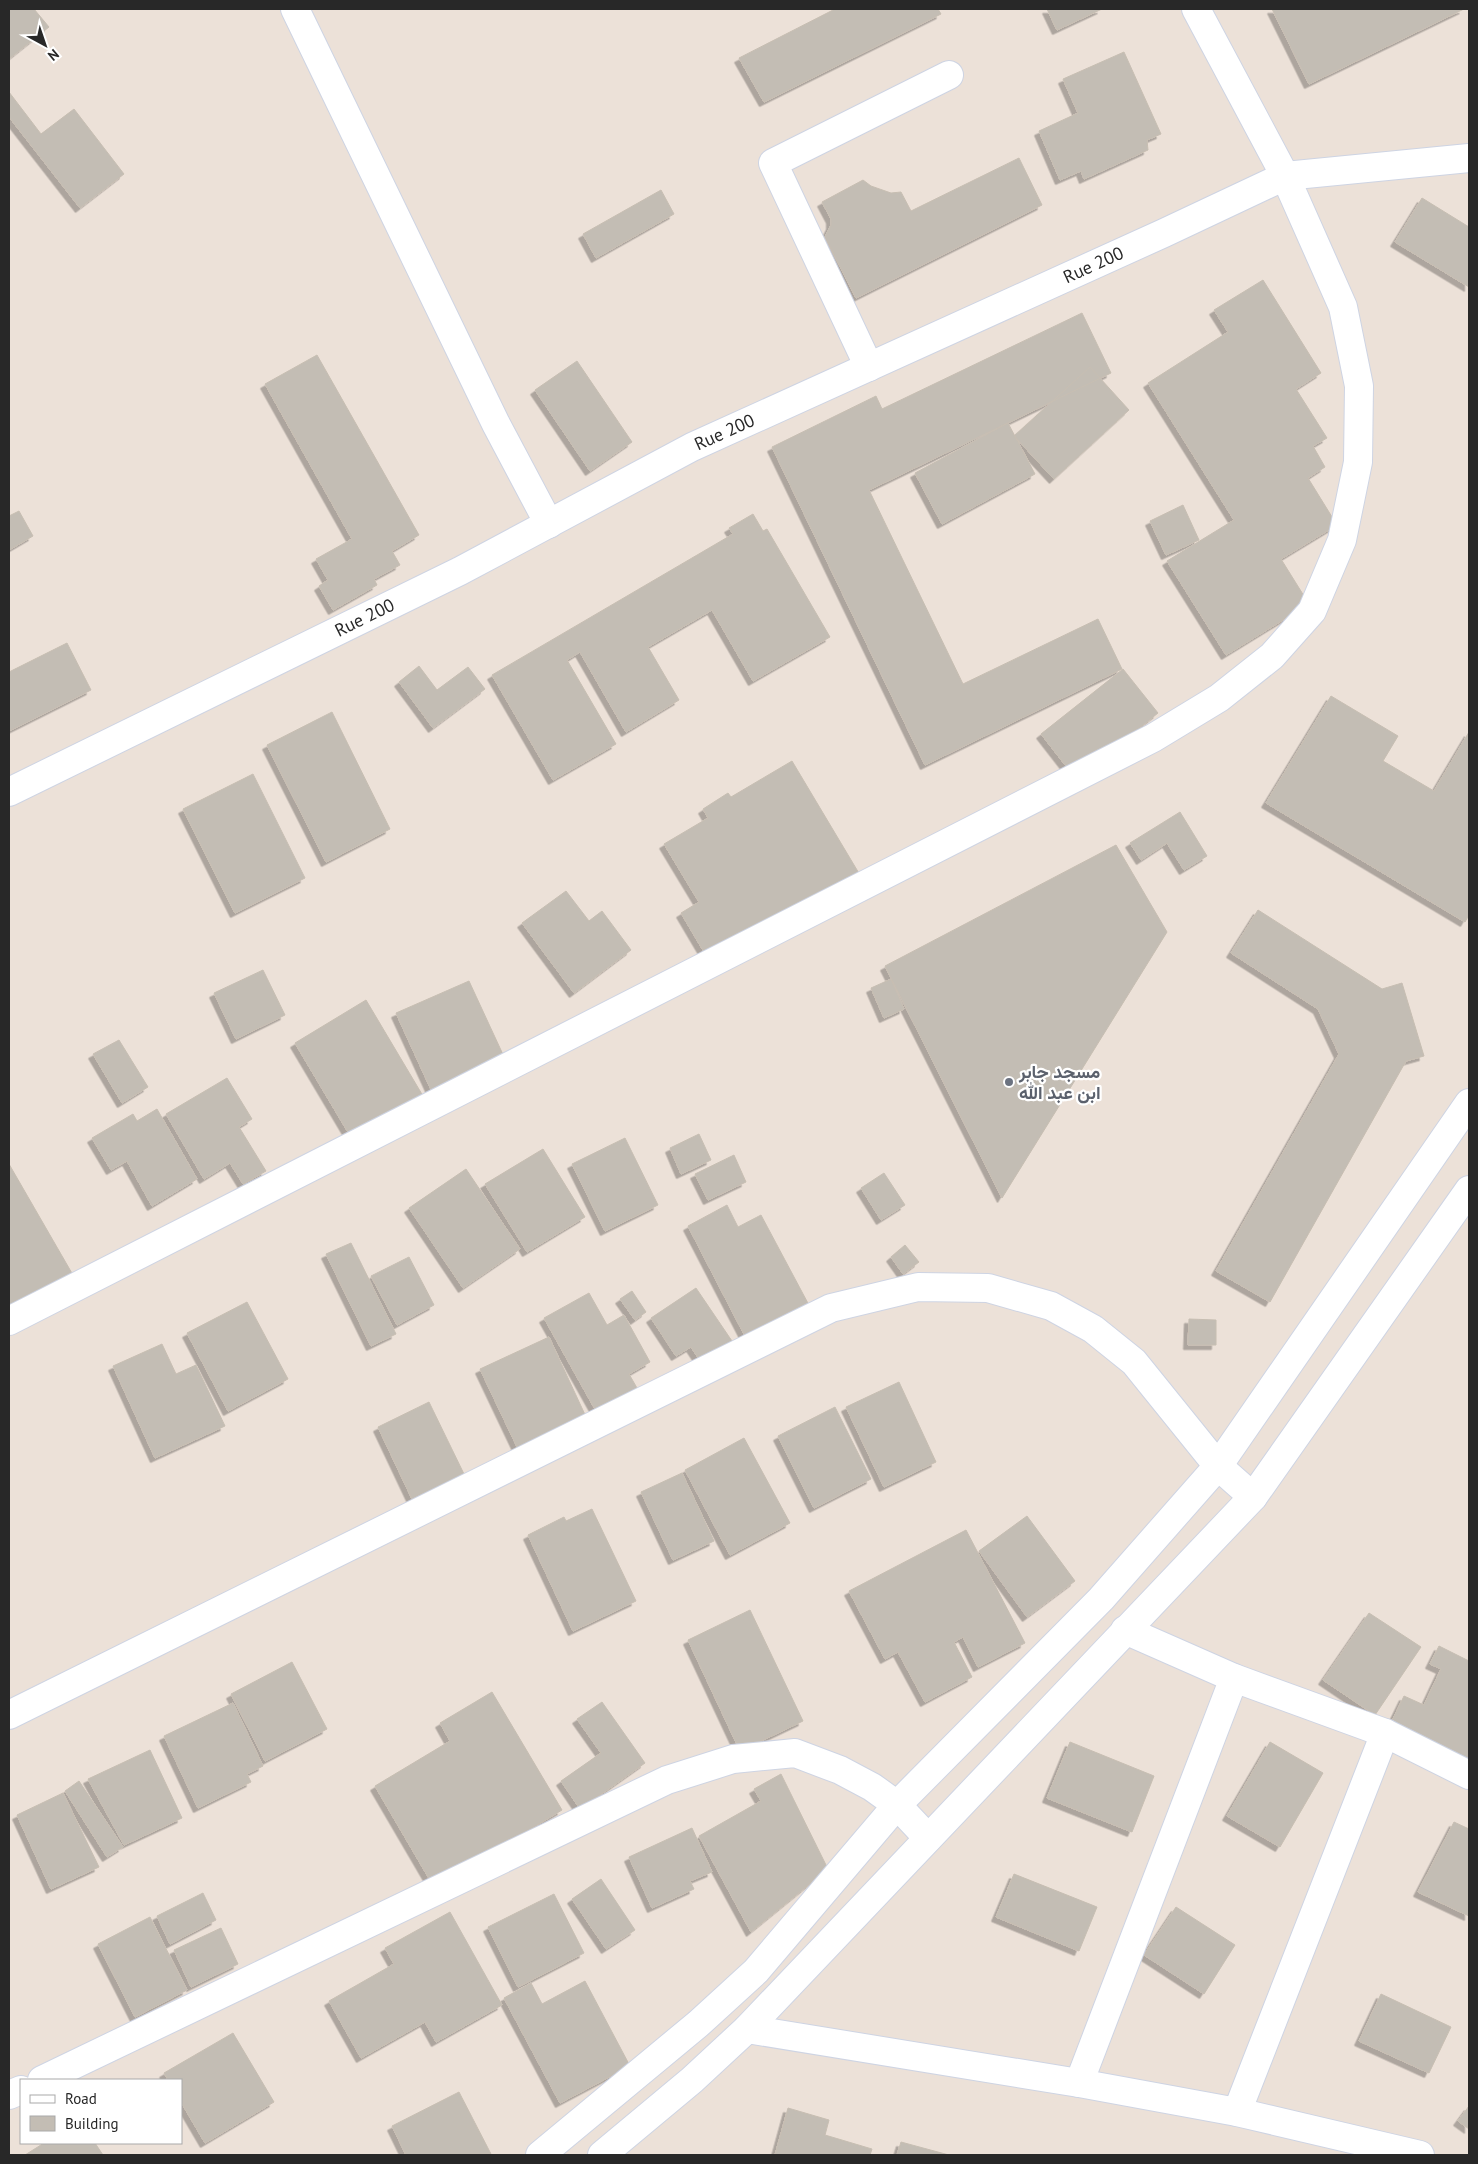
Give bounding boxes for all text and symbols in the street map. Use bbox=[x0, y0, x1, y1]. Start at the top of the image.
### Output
north arrow bbox=[20, 20, 70, 70]
text: N bbox=[44, 45, 63, 65]
street label: Rue 200 bbox=[1059, 241, 1127, 288]
street label: Rue 200 bbox=[691, 408, 758, 455]
street label: Rue 200 bbox=[331, 593, 398, 642]
place label: مسجد جابر ابن عبد الله bbox=[1018, 1060, 1101, 1104]
marker: مسجد جابر ابن عبد الله bbox=[1003, 1076, 1015, 1088]
legend bbox=[20, 2079, 182, 2144]
text: Road bbox=[65, 2089, 97, 2108]
text: Building bbox=[65, 2114, 119, 2133]

